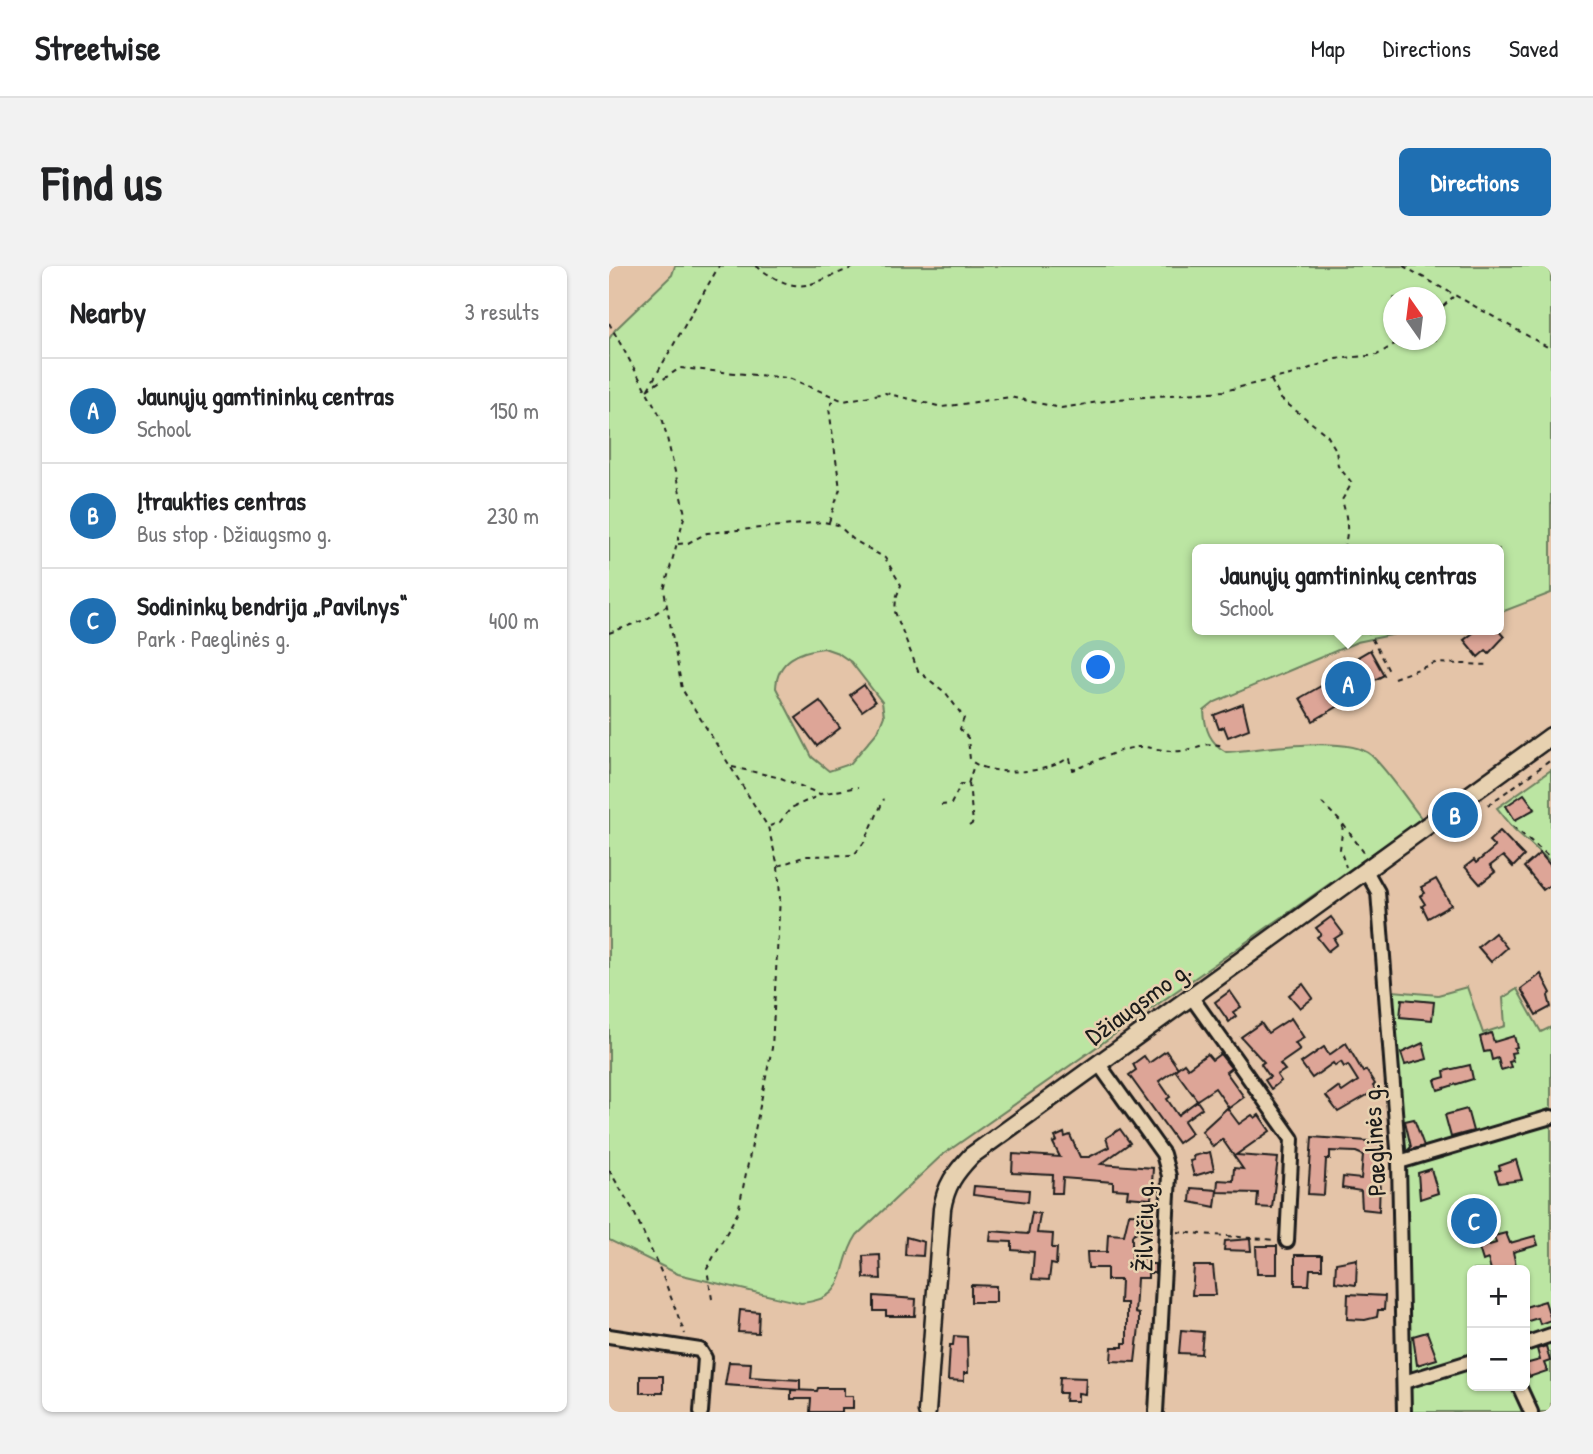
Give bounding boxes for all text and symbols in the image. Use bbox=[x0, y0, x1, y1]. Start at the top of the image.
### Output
text: Streetwise bbox=[35, 26, 160, 70]
text: Map bbox=[1311, 32, 1345, 64]
text: Directions bbox=[1383, 32, 1471, 64]
text: Saved bbox=[1509, 32, 1558, 64]
button: Directions bbox=[1399, 148, 1551, 216]
text: Find us bbox=[42, 149, 162, 215]
north arrow bbox=[1383, 287, 1446, 350]
text: Nearby bbox=[70, 292, 146, 332]
text: 3 results bbox=[464, 296, 539, 327]
text: Jaunųjų gamtininkų centras bbox=[137, 378, 394, 413]
text: A bbox=[87, 395, 99, 426]
text: 150 m bbox=[490, 395, 539, 426]
text: School bbox=[137, 413, 191, 444]
text: Įtraukties centras bbox=[137, 483, 306, 518]
text: B bbox=[87, 500, 99, 531]
text: 230 m bbox=[487, 500, 539, 531]
text: Bus stop · Džiaugsmo g. bbox=[137, 518, 332, 549]
popup bbox=[1192, 544, 1504, 635]
text: Jaunųjų gamtininkų centras bbox=[1220, 557, 1476, 592]
text: Sodininkų bendrija „Pavilnys“ bbox=[137, 588, 407, 623]
text: School bbox=[1220, 592, 1273, 623]
text: C bbox=[87, 605, 99, 636]
text: 400 m bbox=[489, 605, 539, 636]
text: Park · Paeglinės g. bbox=[137, 623, 290, 654]
your location bbox=[1081, 650, 1115, 684]
pin: A bbox=[1325, 658, 1371, 710]
pin: B bbox=[1432, 789, 1478, 841]
street label: Džiaugsmo g. bbox=[1078, 952, 1198, 1053]
street label: Paeglinės g. bbox=[1353, 1083, 1394, 1197]
street label: Žilvičių g. bbox=[1125, 1180, 1162, 1272]
pin: C bbox=[1451, 1195, 1497, 1247]
map controls bbox=[1467, 1265, 1530, 1391]
button: + bbox=[1467, 1265, 1530, 1328]
button: − bbox=[1467, 1328, 1530, 1391]

